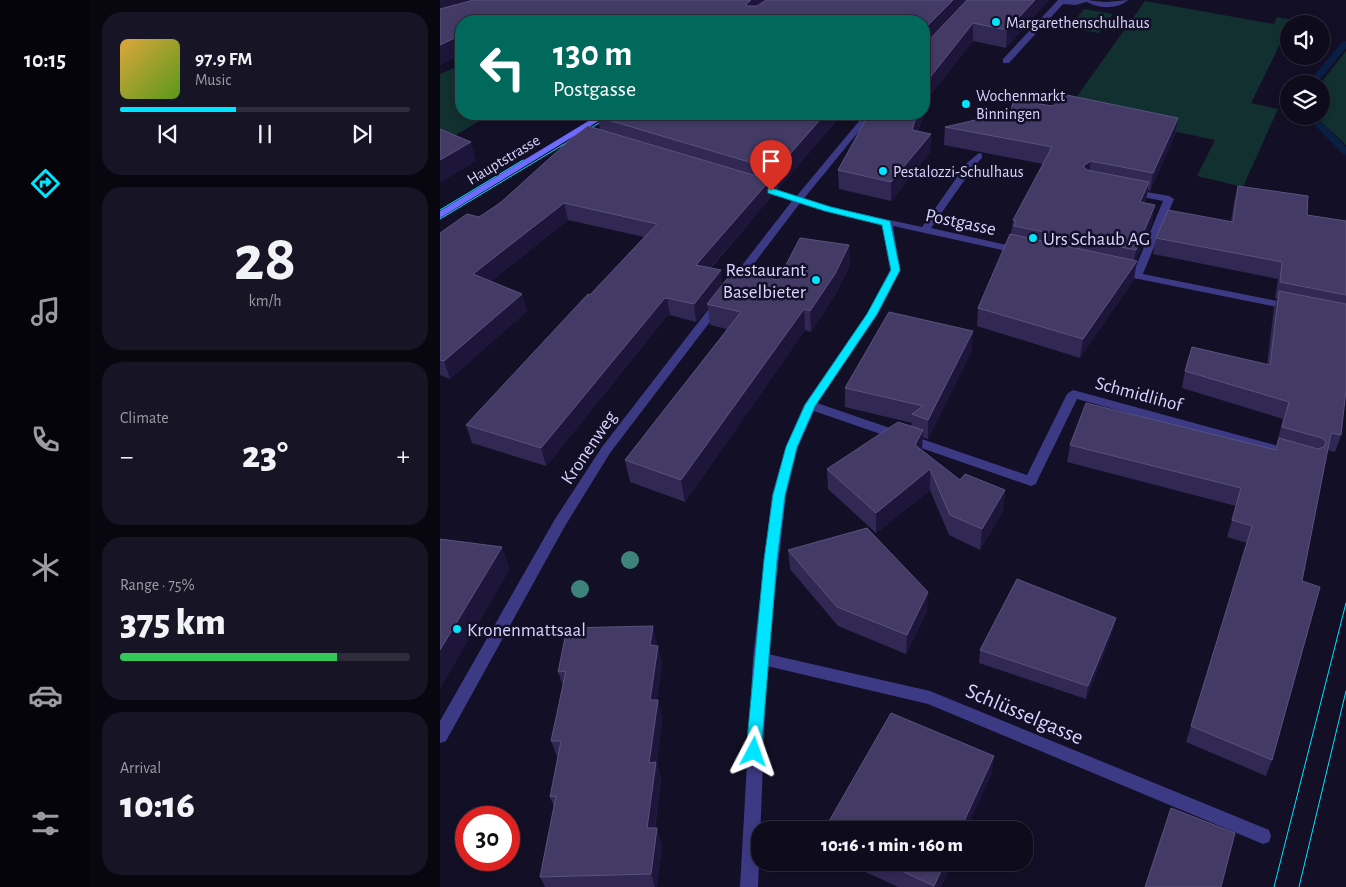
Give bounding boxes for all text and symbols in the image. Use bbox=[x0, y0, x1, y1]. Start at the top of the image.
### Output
place label: Margarethenschulhaus bbox=[1006, 15, 1150, 31]
map controls bbox=[1280, 15, 1330, 125]
button: sound bbox=[1280, 15, 1330, 65]
marker: Margarethenschulhaus bbox=[990, 16, 1002, 28]
icon: left bbox=[470, 35, 535, 100]
text: 130 m bbox=[553, 37, 632, 72]
text: 10:15 bbox=[24, 49, 66, 71]
text: 97.9 FM bbox=[195, 50, 252, 69]
text: Music bbox=[195, 72, 231, 88]
button: layers bbox=[1280, 75, 1330, 125]
text: Postgasse bbox=[553, 78, 636, 100]
place label: Wochenmarkt Binningen bbox=[976, 88, 1065, 122]
marker: Wochenmarkt Binningen bbox=[960, 98, 972, 110]
icon: previous bbox=[154, 120, 182, 148]
icon: pause bbox=[251, 120, 279, 148]
icon: next bbox=[348, 120, 376, 148]
street label: Hauptstrasse bbox=[464, 132, 543, 188]
pin bbox=[750, 140, 792, 191]
icon: arrive bbox=[757, 147, 785, 175]
place label: Pestalozzi-Schulhaus bbox=[893, 164, 1024, 180]
marker: Pestalozzi-Schulhaus bbox=[877, 165, 889, 177]
icon: directions bbox=[28, 166, 63, 201]
street label: Postgasse bbox=[924, 206, 998, 239]
text: 28 bbox=[234, 227, 296, 292]
place label: Urs Schaub AG bbox=[1043, 230, 1150, 249]
marker: Urs Schaub AG bbox=[1027, 232, 1039, 244]
place label: Restaurant Baselbieter bbox=[723, 261, 806, 302]
marker: Restaurant Baselbieter bbox=[810, 274, 822, 286]
text: km/h bbox=[248, 293, 282, 309]
icon: music bbox=[28, 294, 63, 329]
street label: Schmidlihof bbox=[1093, 374, 1185, 415]
street label: Kronenweg bbox=[558, 407, 621, 488]
text: Climate bbox=[120, 410, 169, 426]
icon: phone bbox=[28, 422, 63, 457]
text: 23° bbox=[242, 437, 288, 475]
text: − bbox=[120, 443, 133, 471]
text: + bbox=[397, 443, 410, 471]
icon: climate bbox=[28, 550, 63, 585]
text: Range · 75% bbox=[120, 577, 195, 593]
text: 375 km bbox=[120, 604, 226, 642]
place label: Kronenmattsaal bbox=[467, 621, 586, 640]
marker: Kronenmattsaal bbox=[451, 623, 463, 635]
icon: car bbox=[28, 678, 63, 713]
street label: Schlüsselgasse bbox=[963, 679, 1087, 749]
position arrow bbox=[727, 725, 779, 777]
text: Arrival bbox=[120, 760, 161, 776]
text: 10:16 bbox=[120, 787, 195, 825]
icon: filters bbox=[28, 806, 63, 841]
speed limit sign: 30 bbox=[455, 806, 520, 871]
text: 10:16 · 1 min · 160 m bbox=[821, 836, 963, 855]

